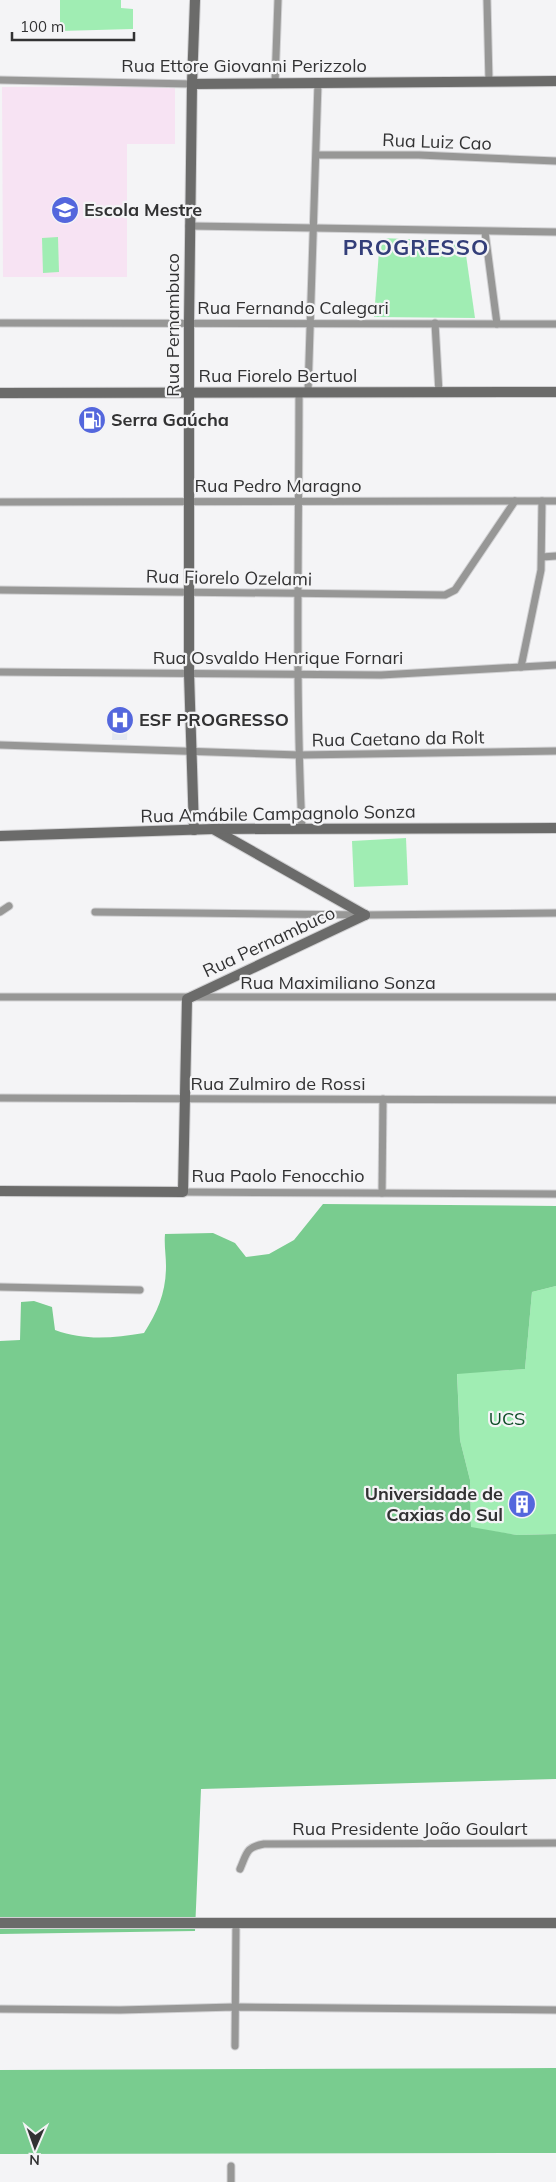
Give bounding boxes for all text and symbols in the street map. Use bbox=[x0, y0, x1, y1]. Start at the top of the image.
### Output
scale bar bbox=[12, 10, 135, 42]
text: 100 m bbox=[20, 17, 64, 36]
street label: Rua Ettore Giovanni Perizzolo bbox=[121, 54, 367, 77]
street label: Rua Luiz Cao bbox=[382, 128, 492, 155]
school or university icon: Escola Mestre bbox=[50, 195, 80, 225]
place label: Escola Mestre bbox=[84, 198, 202, 221]
district label: PROGRESSO bbox=[343, 233, 489, 261]
street label: Rua Pernambuco bbox=[161, 253, 184, 397]
street label: Rua Fernando Calegari bbox=[197, 296, 389, 319]
street label: Rua Fiorelo Bertuol bbox=[199, 364, 357, 387]
fuel station icon: Serra Gaúcha bbox=[77, 405, 107, 435]
place label: Serra Gaúcha bbox=[111, 408, 229, 431]
street label: Rua Pedro Maragno bbox=[195, 474, 361, 497]
street label: Rua Fiorelo Ozelami bbox=[146, 565, 312, 590]
street label: Rua Osvaldo Henrique Fornari bbox=[153, 646, 403, 669]
hospital icon: ESF PROGRESSO bbox=[105, 705, 135, 735]
place label: ESF PROGRESSO bbox=[139, 708, 289, 731]
street label: Rua Caetano da Rolt bbox=[311, 725, 485, 752]
street label: Rua Amábile Campagnolo Sonza bbox=[140, 800, 416, 827]
street label: Rua Pernambuco bbox=[199, 901, 339, 982]
street label: Rua Maximiliano Sonza bbox=[240, 971, 436, 994]
street label: Rua Zulmiro de Rossi bbox=[191, 1072, 366, 1095]
street label: Rua Paolo Fenocchio bbox=[191, 1164, 365, 1187]
park label: UCS bbox=[489, 1407, 525, 1430]
place label: Universidade de Caxias do Sul bbox=[365, 1482, 503, 1526]
building icon: Universidade de Caxias do Sul bbox=[507, 1489, 537, 1519]
street label: Rua Presidente João Goulart bbox=[292, 1817, 528, 1840]
north arrow bbox=[10, 2122, 60, 2172]
text: N bbox=[29, 2151, 40, 2169]

